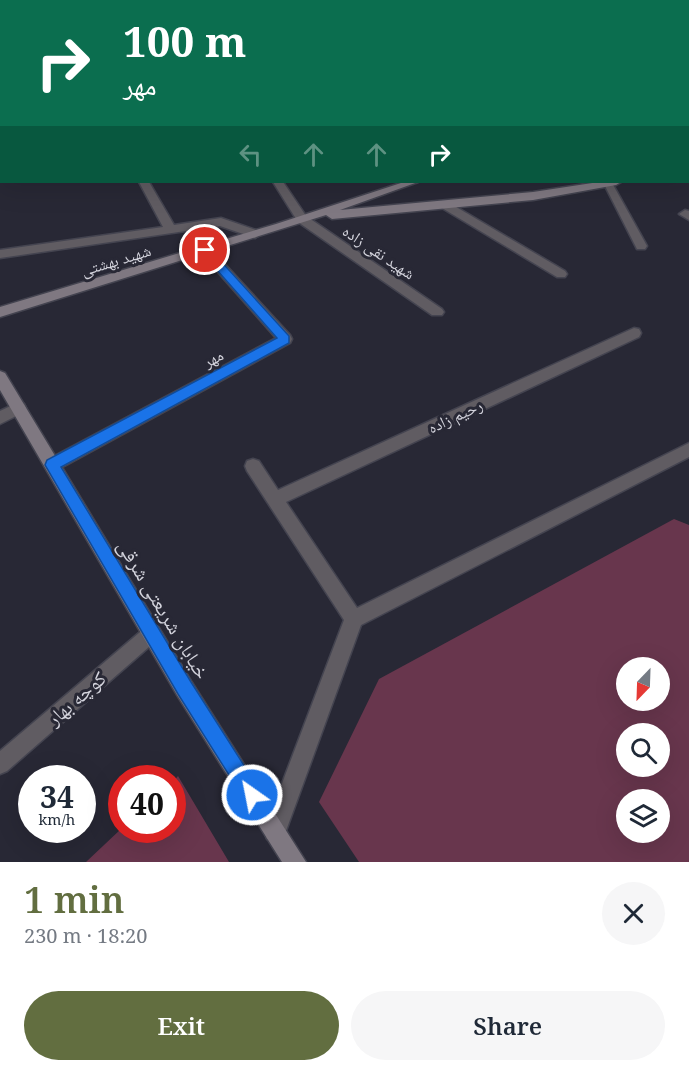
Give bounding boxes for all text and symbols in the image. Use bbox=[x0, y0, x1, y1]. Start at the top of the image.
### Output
text: 100 m bbox=[123, 12, 247, 69]
icon: right bbox=[24, 24, 102, 102]
text: مهر bbox=[123, 66, 157, 103]
icon: left bbox=[234, 138, 267, 171]
icon: ahead bbox=[297, 138, 330, 171]
icon: ahead bbox=[360, 138, 393, 171]
icon: right bbox=[423, 138, 456, 171]
street label: شهید نقی زاده bbox=[338, 220, 420, 284]
pin bbox=[179, 224, 230, 275]
icon: arrive bbox=[188, 233, 221, 266]
street label: شهید بهشتی bbox=[78, 239, 154, 281]
street label: مهر bbox=[198, 344, 227, 373]
street label: رحیم زاده bbox=[424, 394, 486, 438]
street label: خیابان شریعتی شرقی bbox=[112, 534, 216, 684]
north arrow bbox=[616, 657, 670, 711]
map controls bbox=[616, 657, 670, 843]
street label: کوچه بهار bbox=[40, 665, 111, 732]
button: search bbox=[616, 723, 670, 777]
position arrow bbox=[220, 763, 284, 827]
speed limit sign: 40 bbox=[108, 765, 186, 843]
text: 34 bbox=[40, 776, 74, 817]
button: layers bbox=[616, 789, 670, 843]
text: km/h bbox=[39, 809, 75, 829]
text: 1 min bbox=[24, 875, 125, 924]
button: close bbox=[602, 882, 665, 945]
text: 230 m · 18:20 bbox=[24, 922, 147, 949]
button: Exit bbox=[24, 991, 339, 1060]
button: Share bbox=[351, 991, 665, 1060]

